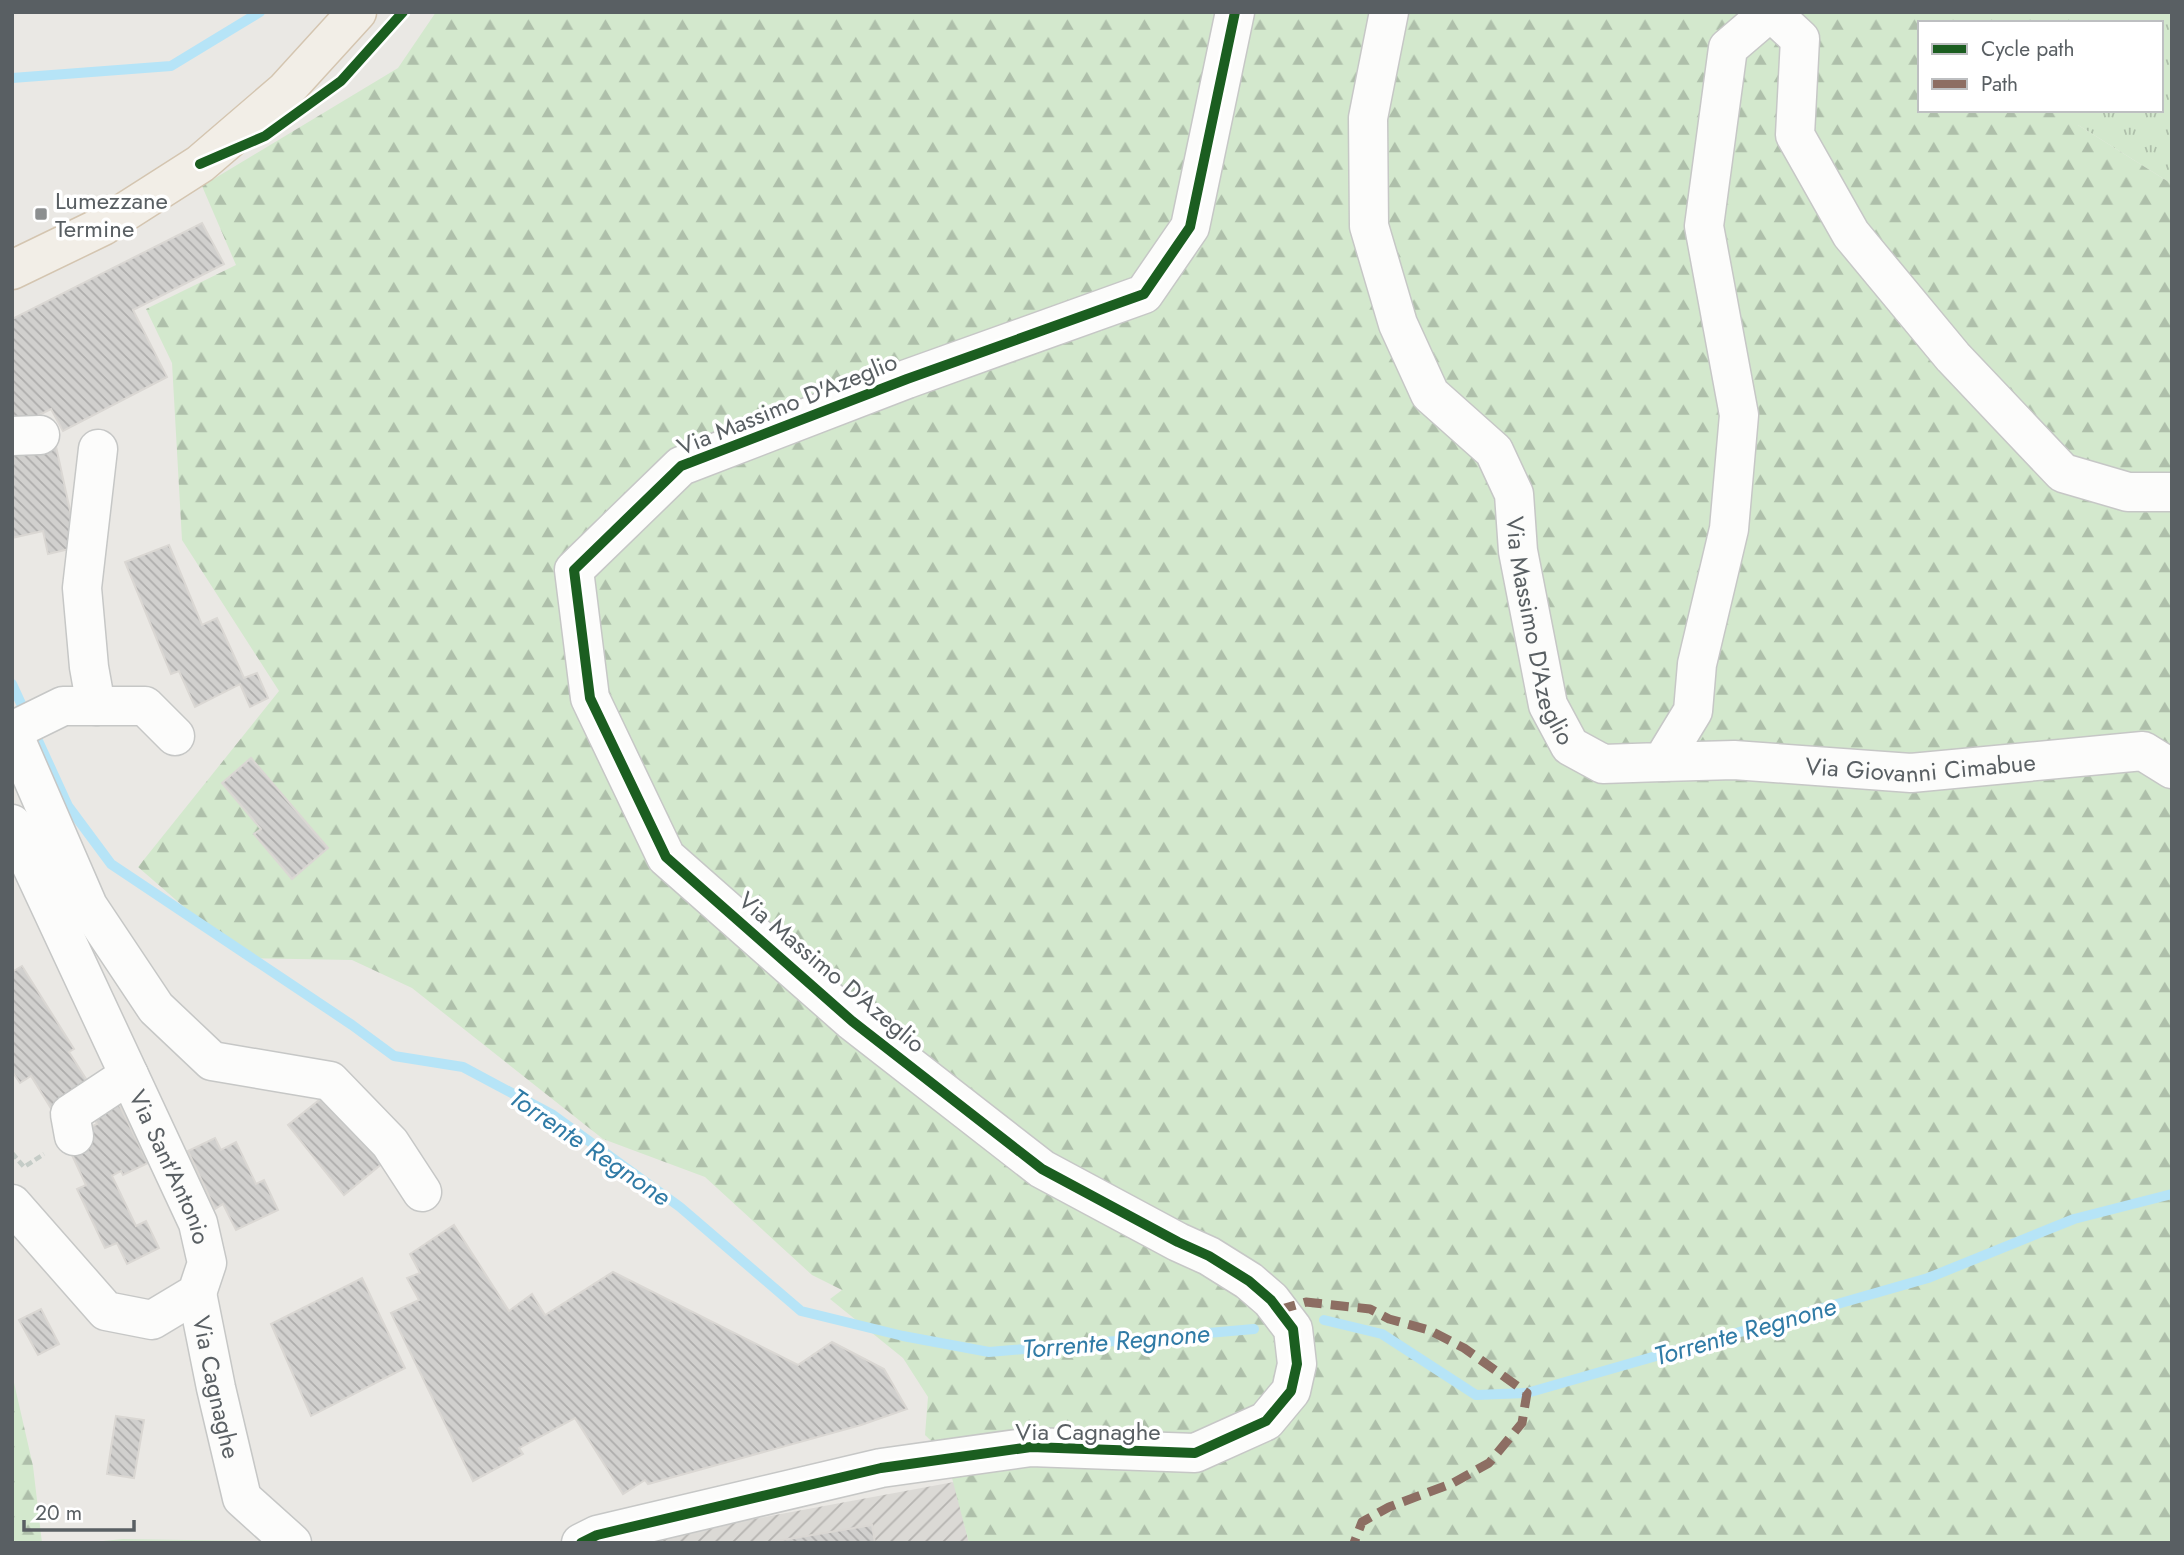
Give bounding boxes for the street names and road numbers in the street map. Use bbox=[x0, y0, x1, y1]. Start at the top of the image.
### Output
street label: Via Massimo D'Azeglio bbox=[672, 344, 902, 464]
street label: Via Massimo D'Azeglio bbox=[1498, 515, 1584, 751]
street label: Via Giovanni Cimabue bbox=[1804, 744, 2037, 791]
street label: Via Massimo D'Azeglio bbox=[731, 883, 933, 1061]
street label: Via Sant'Antonio bbox=[121, 1084, 220, 1247]
street label: Via Cagnaghe bbox=[184, 1312, 250, 1462]
street label: Via Cagnaghe bbox=[1015, 1414, 1161, 1449]

